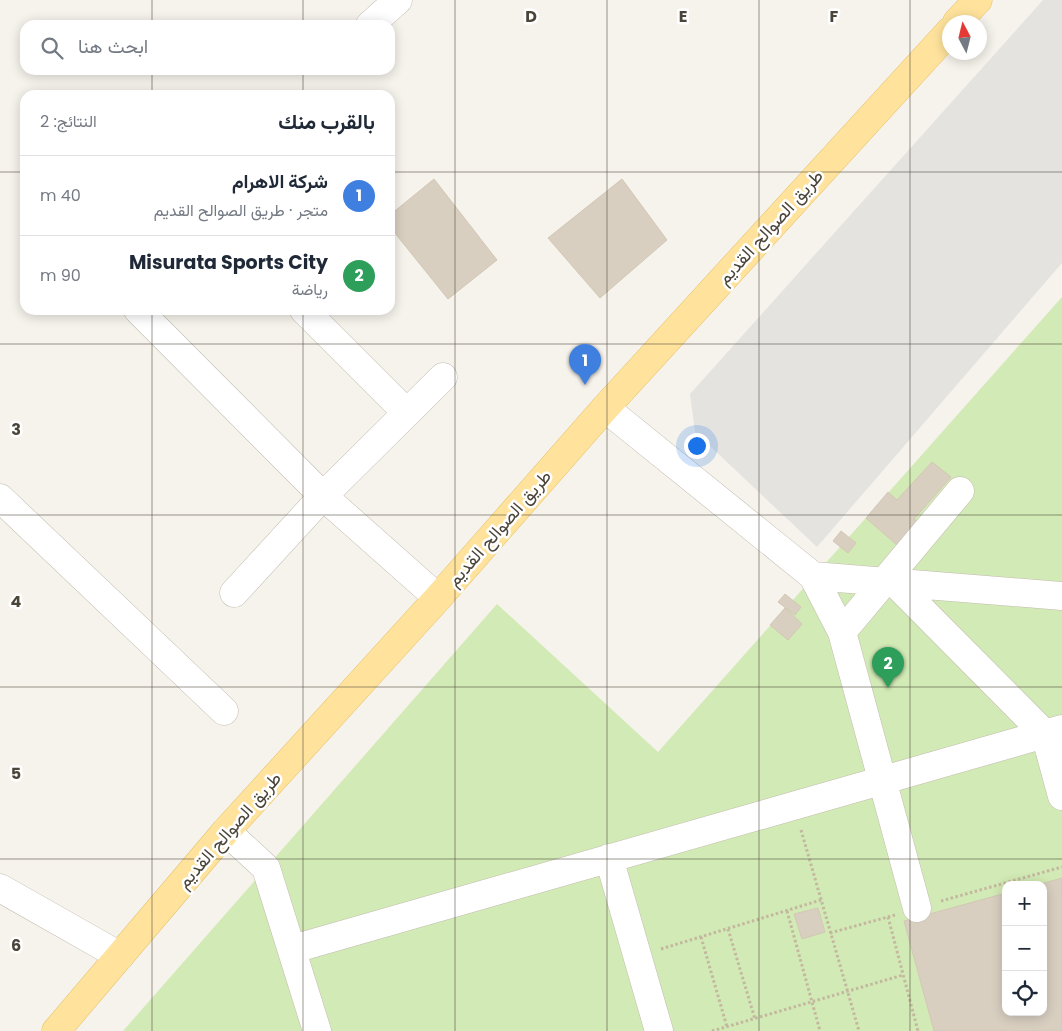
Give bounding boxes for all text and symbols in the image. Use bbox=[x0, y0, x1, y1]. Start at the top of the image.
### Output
text: D bbox=[525, 5, 537, 28]
text: E bbox=[679, 5, 687, 28]
text: F bbox=[830, 5, 839, 28]
north arrow bbox=[942, 15, 987, 60]
search box bbox=[20, 20, 395, 75]
text: ابحث هنا bbox=[78, 33, 148, 60]
icon: search bbox=[38, 34, 66, 62]
text: بالقرب منك bbox=[278, 107, 375, 136]
text: النتائج: 2 bbox=[40, 110, 97, 133]
street label: طريق الصوالح القديم bbox=[711, 164, 829, 290]
text: شركة الاهرام bbox=[232, 168, 328, 195]
text: 40 m bbox=[40, 184, 81, 207]
text: 1 bbox=[356, 184, 362, 207]
text: متجر · طريق الصوالح القديم bbox=[154, 199, 328, 222]
text: Misurata Sports City bbox=[129, 249, 328, 276]
text: 90 m bbox=[40, 264, 81, 287]
text: 2 bbox=[354, 264, 364, 287]
text: رياضة bbox=[292, 278, 328, 301]
pin: 1 bbox=[569, 344, 601, 385]
text: 3 bbox=[11, 418, 21, 441]
your location bbox=[684, 433, 710, 459]
street label: طريق الصوالح القديم bbox=[441, 464, 557, 592]
text: 4 bbox=[11, 590, 22, 613]
pin: 2 bbox=[872, 647, 904, 688]
text: 5 bbox=[11, 762, 21, 785]
street label: طريق الصوالح القديم bbox=[171, 766, 287, 894]
map controls bbox=[1002, 881, 1047, 1016]
button: + bbox=[1002, 881, 1047, 926]
button: − bbox=[1002, 926, 1047, 971]
text: 6 bbox=[11, 934, 21, 957]
button: locate bbox=[1002, 971, 1047, 1016]

